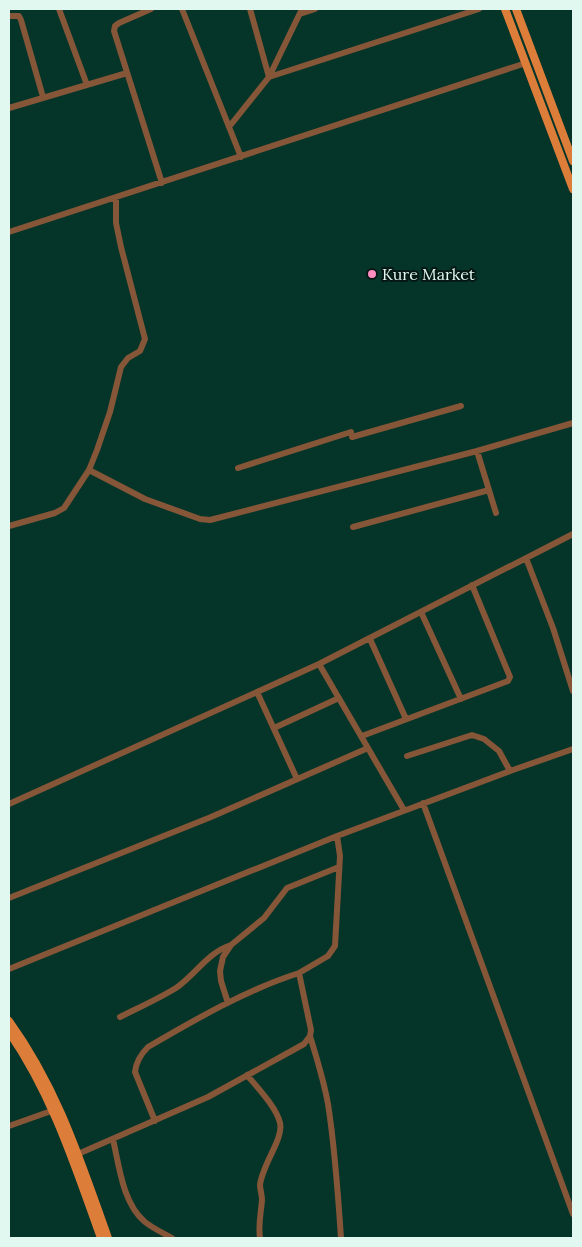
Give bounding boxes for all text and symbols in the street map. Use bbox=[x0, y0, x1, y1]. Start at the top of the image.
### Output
place label: Kure Market bbox=[382, 264, 476, 284]
marker: Kure Market bbox=[366, 268, 378, 280]

